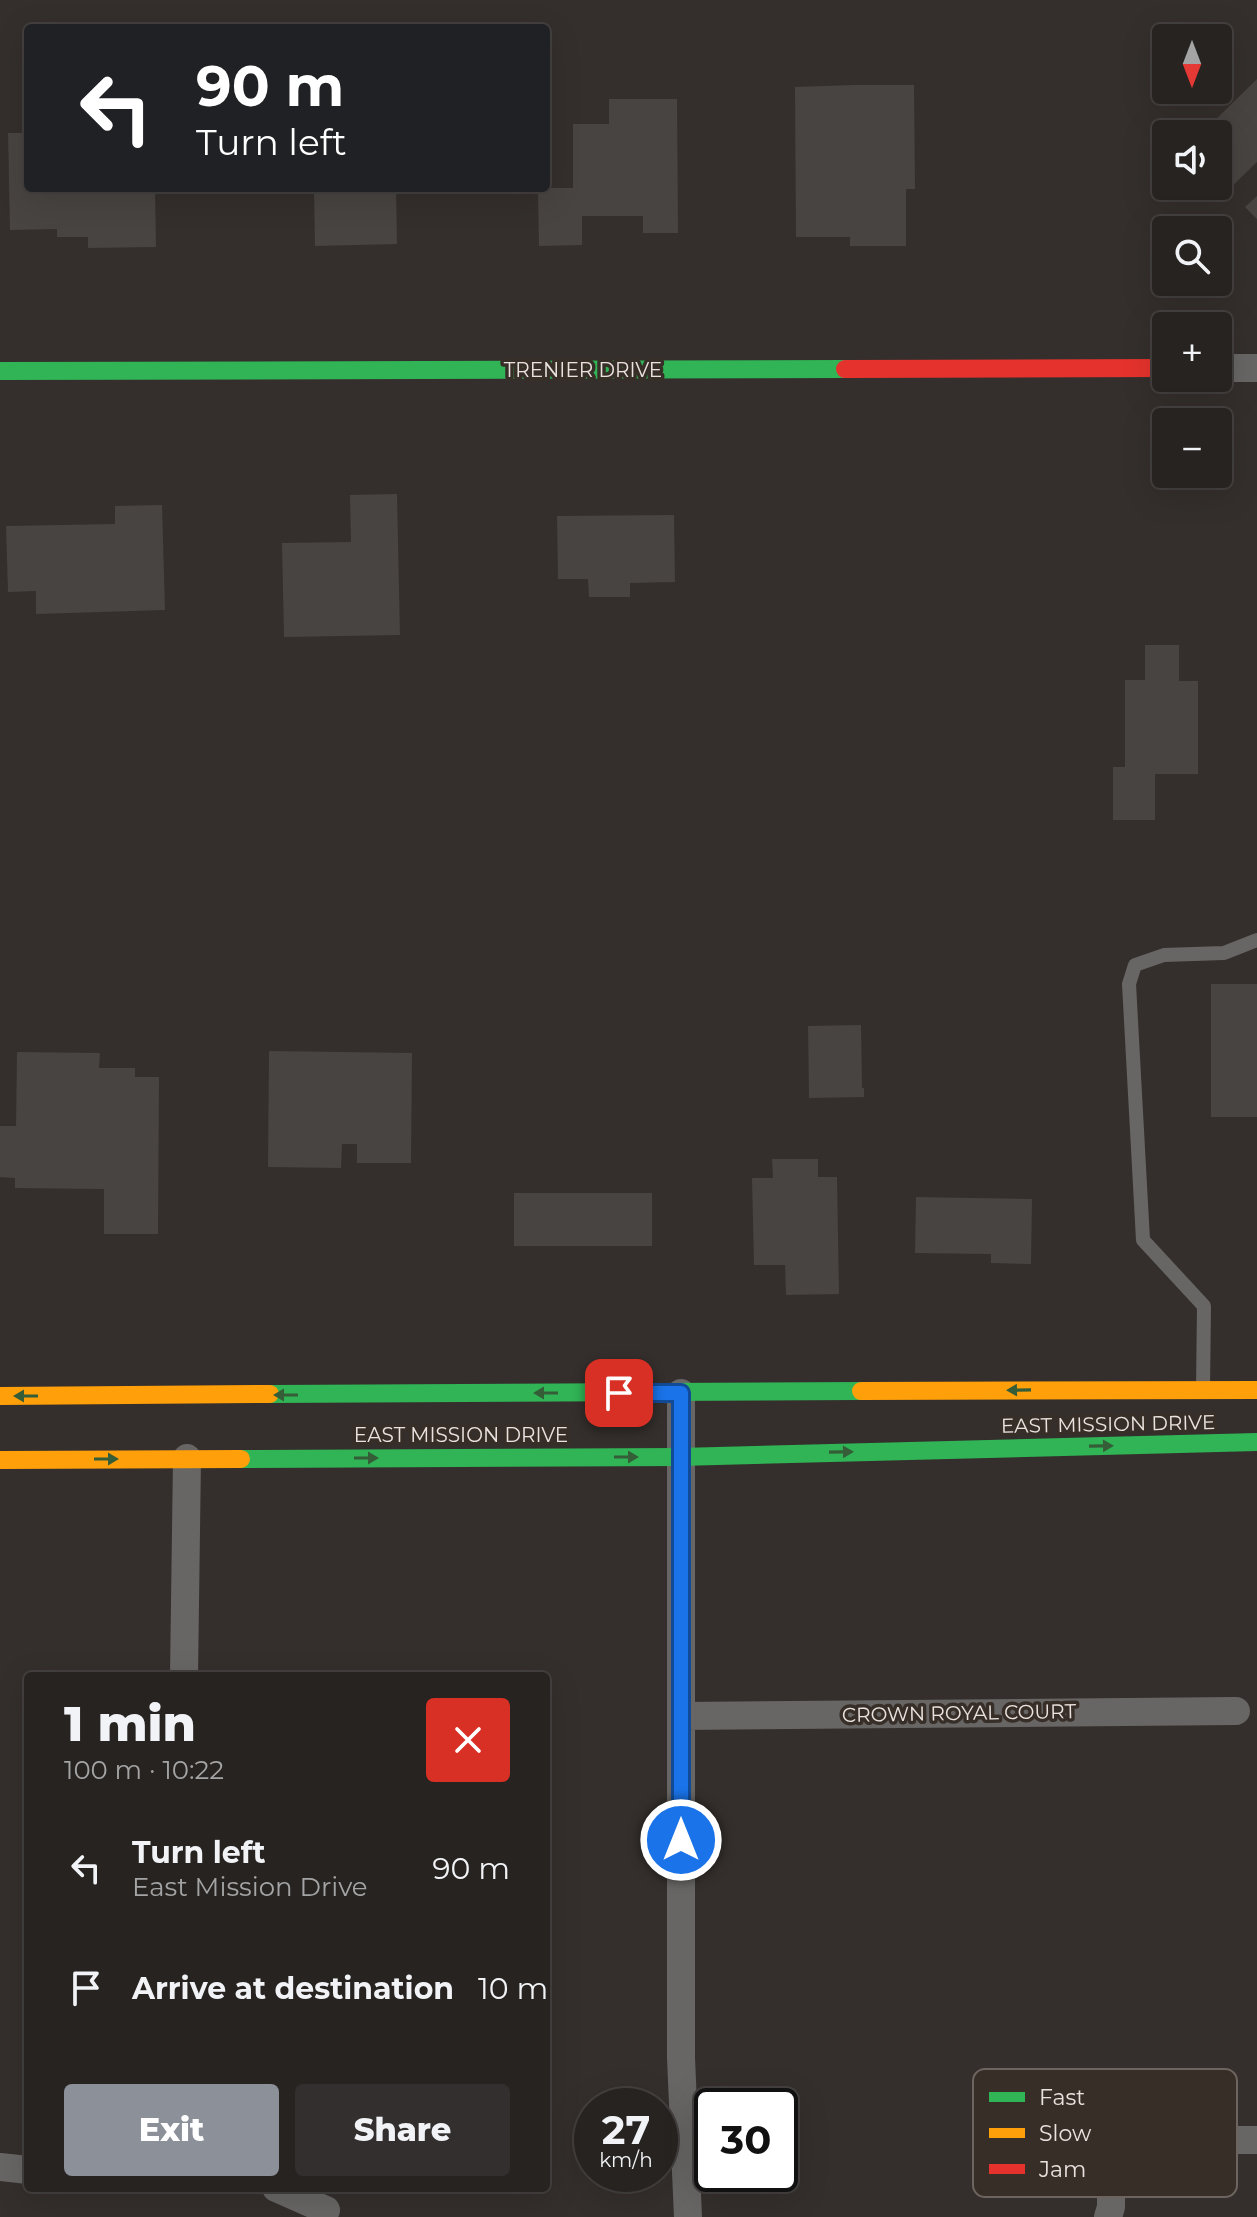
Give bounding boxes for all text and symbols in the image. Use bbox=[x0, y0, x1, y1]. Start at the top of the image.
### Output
north arrow bbox=[1152, 24, 1232, 104]
map controls bbox=[1152, 24, 1232, 488]
text: 90 m bbox=[196, 52, 344, 120]
icon: left bbox=[64, 56, 168, 160]
text: Turn left bbox=[196, 120, 347, 164]
button: sound bbox=[1152, 120, 1232, 200]
button: search bbox=[1152, 216, 1232, 296]
button: + bbox=[1152, 312, 1232, 392]
street label: TRENIER DRIVE bbox=[504, 358, 662, 382]
button: − bbox=[1152, 408, 1232, 488]
pin bbox=[585, 1359, 653, 1427]
icon: arrive bbox=[597, 1371, 641, 1415]
one-way arrow bbox=[1006, 1384, 1031, 1396]
one-way arrow bbox=[533, 1387, 558, 1400]
one-way arrow bbox=[273, 1389, 298, 1401]
one-way arrow bbox=[13, 1390, 38, 1402]
street label: EAST MISSION DRIVE bbox=[1001, 1410, 1215, 1438]
street label: EAST MISSION DRIVE bbox=[354, 1423, 568, 1447]
one-way arrow bbox=[1089, 1440, 1114, 1452]
one-way arrow bbox=[829, 1446, 854, 1459]
one-way arrow bbox=[614, 1451, 639, 1463]
one-way arrow bbox=[354, 1452, 379, 1464]
one-way arrow bbox=[94, 1453, 119, 1465]
text: 1 min bbox=[64, 1695, 196, 1753]
button: close bbox=[426, 1698, 510, 1782]
street label: CROWN ROYAL COURT bbox=[842, 1699, 1077, 1727]
text: 100 m · 10:22 bbox=[64, 1754, 224, 1786]
position arrow bbox=[639, 1798, 723, 1882]
text: Turn left bbox=[132, 1834, 265, 1871]
icon: left bbox=[64, 1846, 108, 1890]
text: 90 m bbox=[432, 1850, 510, 1887]
text: East Mission Drive bbox=[132, 1871, 368, 1903]
icon: arrive bbox=[64, 1966, 108, 2010]
text: Arrive at destination bbox=[132, 1970, 454, 2007]
text: 10 m bbox=[478, 1970, 548, 2007]
legend bbox=[973, 2069, 1237, 2197]
button: Exit bbox=[64, 2084, 279, 2176]
button: Share bbox=[295, 2084, 510, 2176]
text: Fast bbox=[1039, 2084, 1085, 2111]
speed limit sign: 30 bbox=[694, 2088, 798, 2192]
text: 27 bbox=[602, 2105, 650, 2154]
text: Slow bbox=[1039, 2120, 1092, 2147]
text: km/h bbox=[599, 2148, 653, 2172]
text: Jam bbox=[1038, 2156, 1086, 2183]

